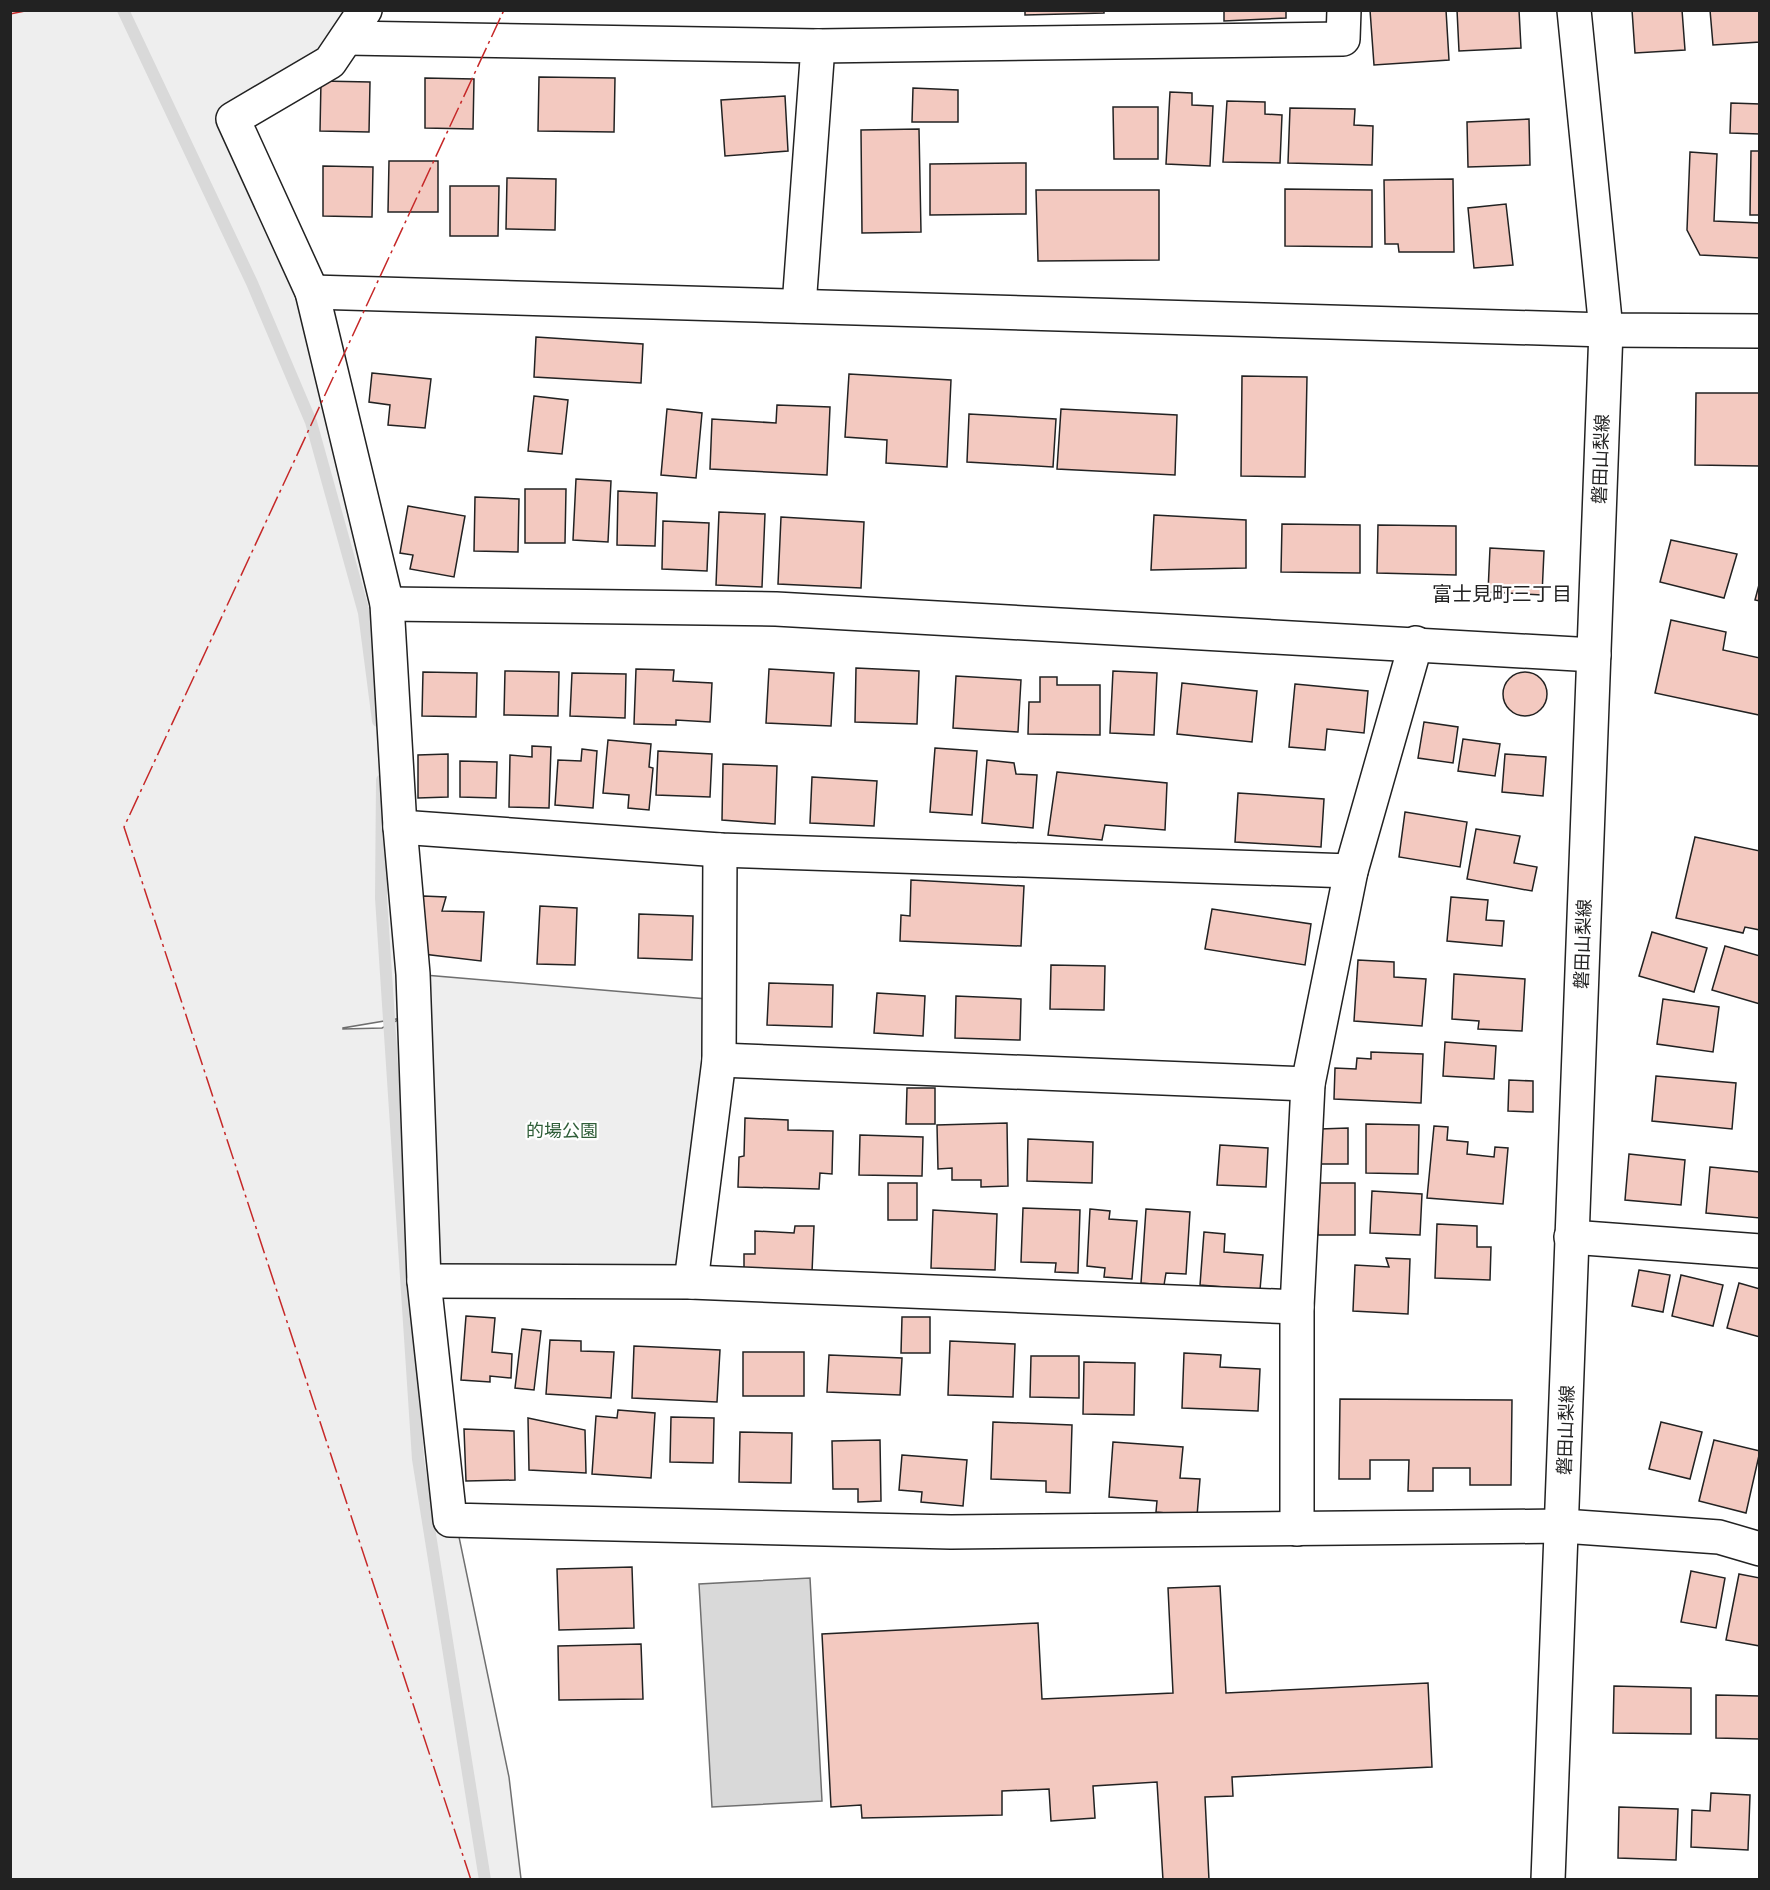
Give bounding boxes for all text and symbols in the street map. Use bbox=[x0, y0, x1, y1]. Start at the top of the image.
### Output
street label: 磐田山梨線 bbox=[1586, 414, 1616, 504]
district label: 富士見町三丁目 bbox=[1432, 580, 1572, 609]
street label: 磐田山梨線 bbox=[1568, 899, 1598, 989]
park label: 的場公園 bbox=[526, 1118, 598, 1144]
street label: 磐田山梨線 bbox=[1551, 1385, 1581, 1475]

